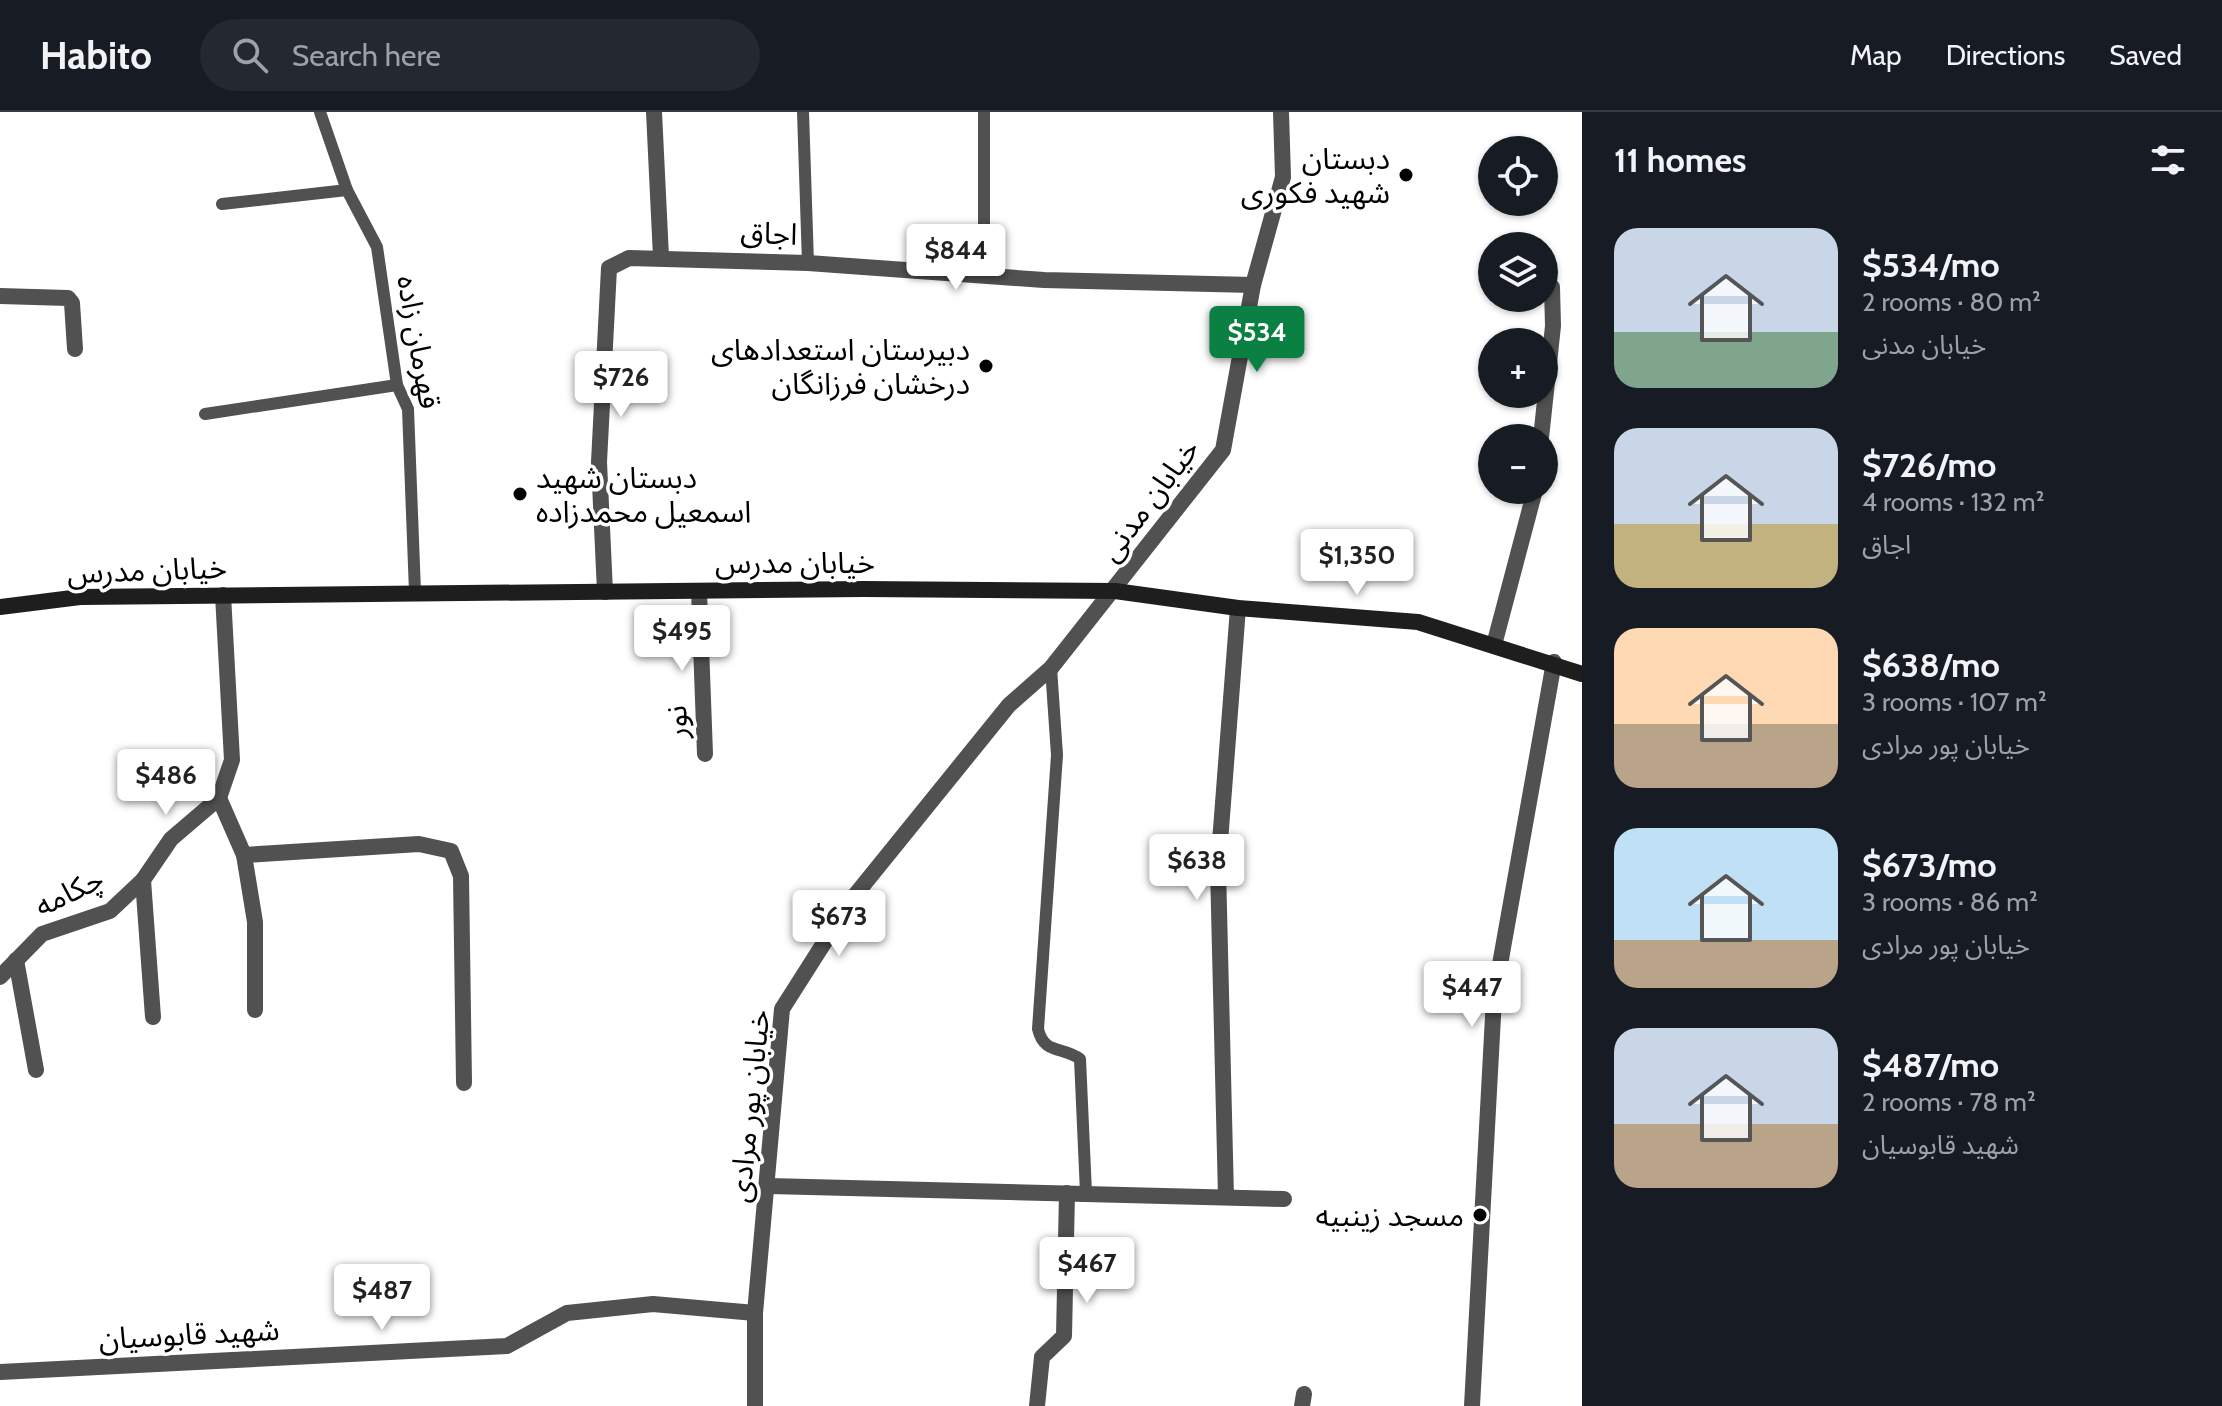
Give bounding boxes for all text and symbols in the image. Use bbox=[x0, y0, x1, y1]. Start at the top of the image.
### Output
search box bbox=[200, 19, 760, 91]
text: Habito bbox=[40, 32, 152, 79]
icon: search bbox=[228, 33, 272, 77]
text: Search here bbox=[292, 37, 441, 74]
text: Map bbox=[1850, 38, 1902, 72]
text: Directions bbox=[1946, 38, 2065, 72]
text: Saved bbox=[2109, 38, 2182, 72]
map controls bbox=[1478, 136, 1558, 504]
button: locate bbox=[1478, 136, 1558, 216]
icon: filters bbox=[2146, 138, 2190, 182]
text: 11 homes bbox=[1614, 139, 1746, 181]
place label: دبستان شهید فکوری bbox=[1241, 140, 1390, 211]
marker: دبستان شهید فکوری bbox=[1397, 166, 1415, 184]
street label: اجاق bbox=[740, 213, 798, 253]
pin: $844 bbox=[909, 224, 1003, 292]
button: layers bbox=[1478, 232, 1558, 312]
text: $844 bbox=[924, 234, 988, 266]
text: $534/mo bbox=[1862, 244, 2000, 286]
icon: home bbox=[1678, 260, 1774, 356]
street label: قهرمان زاده bbox=[389, 272, 449, 412]
text: 2 rooms · 80 m² bbox=[1862, 286, 2041, 318]
pin: $534 bbox=[1210, 306, 1304, 374]
text: $534 bbox=[1227, 316, 1287, 348]
button: + bbox=[1478, 328, 1558, 408]
text: خیابان مدنی bbox=[1862, 329, 1986, 361]
place label: دبیرستان استعدادهای درخشان فرزانگان bbox=[711, 331, 970, 402]
pin: $726 bbox=[574, 351, 668, 419]
marker: دبیرستان استعدادهای درخشان فرزانگان bbox=[977, 357, 995, 375]
text: $726 bbox=[593, 361, 649, 393]
button: − bbox=[1478, 424, 1558, 504]
street label: خیابان مدنی bbox=[1091, 432, 1207, 568]
text: $726/mo bbox=[1862, 444, 1996, 486]
place label: دبستان شهید اسمعیل محمدزاده bbox=[536, 459, 752, 530]
icon: home bbox=[1678, 460, 1774, 556]
marker: دبستان شهید اسمعیل محمدزاده bbox=[511, 485, 529, 503]
text: 4 rooms · 132 m² bbox=[1862, 486, 2044, 518]
pin: $1,350 bbox=[1292, 529, 1422, 597]
text: اجاق bbox=[1862, 529, 1911, 561]
text: $1,350 bbox=[1318, 539, 1396, 571]
street label: خیابان مدرس bbox=[715, 544, 875, 581]
street label: خیابان مدرس bbox=[67, 549, 227, 591]
pin: $495 bbox=[635, 605, 729, 673]
text: $495 bbox=[652, 615, 712, 647]
text: $638/mo bbox=[1862, 644, 2000, 686]
icon: home bbox=[1678, 660, 1774, 756]
text: 3 rooms · 107 m² bbox=[1862, 686, 2047, 718]
street label: نور bbox=[657, 705, 695, 740]
text: خیابان پور مرادی bbox=[1862, 729, 2030, 761]
pin: $486 bbox=[119, 749, 213, 817]
text: $486 bbox=[135, 759, 197, 791]
pin: $638 bbox=[1150, 834, 1244, 902]
text: $638 bbox=[1167, 844, 1227, 876]
text: $673/mo bbox=[1862, 844, 1997, 886]
street label: چکامه bbox=[29, 860, 110, 925]
icon: home bbox=[1678, 860, 1774, 956]
text: 3 rooms · 86 m² bbox=[1862, 886, 2038, 918]
pin: $673 bbox=[792, 890, 886, 958]
text: $673 bbox=[811, 900, 867, 932]
text: خیابان پور مرادی bbox=[1862, 929, 2030, 961]
pin: $447 bbox=[1425, 961, 1519, 1029]
text: $447 bbox=[1442, 971, 1502, 1003]
street label: خیابان پور مرادی bbox=[720, 1008, 779, 1204]
text: $487/mo bbox=[1862, 1044, 1999, 1086]
icon: home bbox=[1678, 1060, 1774, 1156]
text: 2 rooms · 78 m² bbox=[1862, 1086, 2036, 1118]
text: شهید قابوسیان bbox=[1862, 1129, 2019, 1161]
place label: مسجد زینبیه bbox=[1316, 1197, 1464, 1234]
marker: مسجد زینبیه bbox=[1471, 1206, 1489, 1224]
pin: $467 bbox=[1040, 1237, 1134, 1305]
text: $467 bbox=[1057, 1247, 1117, 1279]
pin: $487 bbox=[335, 1264, 429, 1332]
text: $487 bbox=[352, 1274, 412, 1306]
street label: شهید قابوسیان bbox=[98, 1311, 280, 1357]

